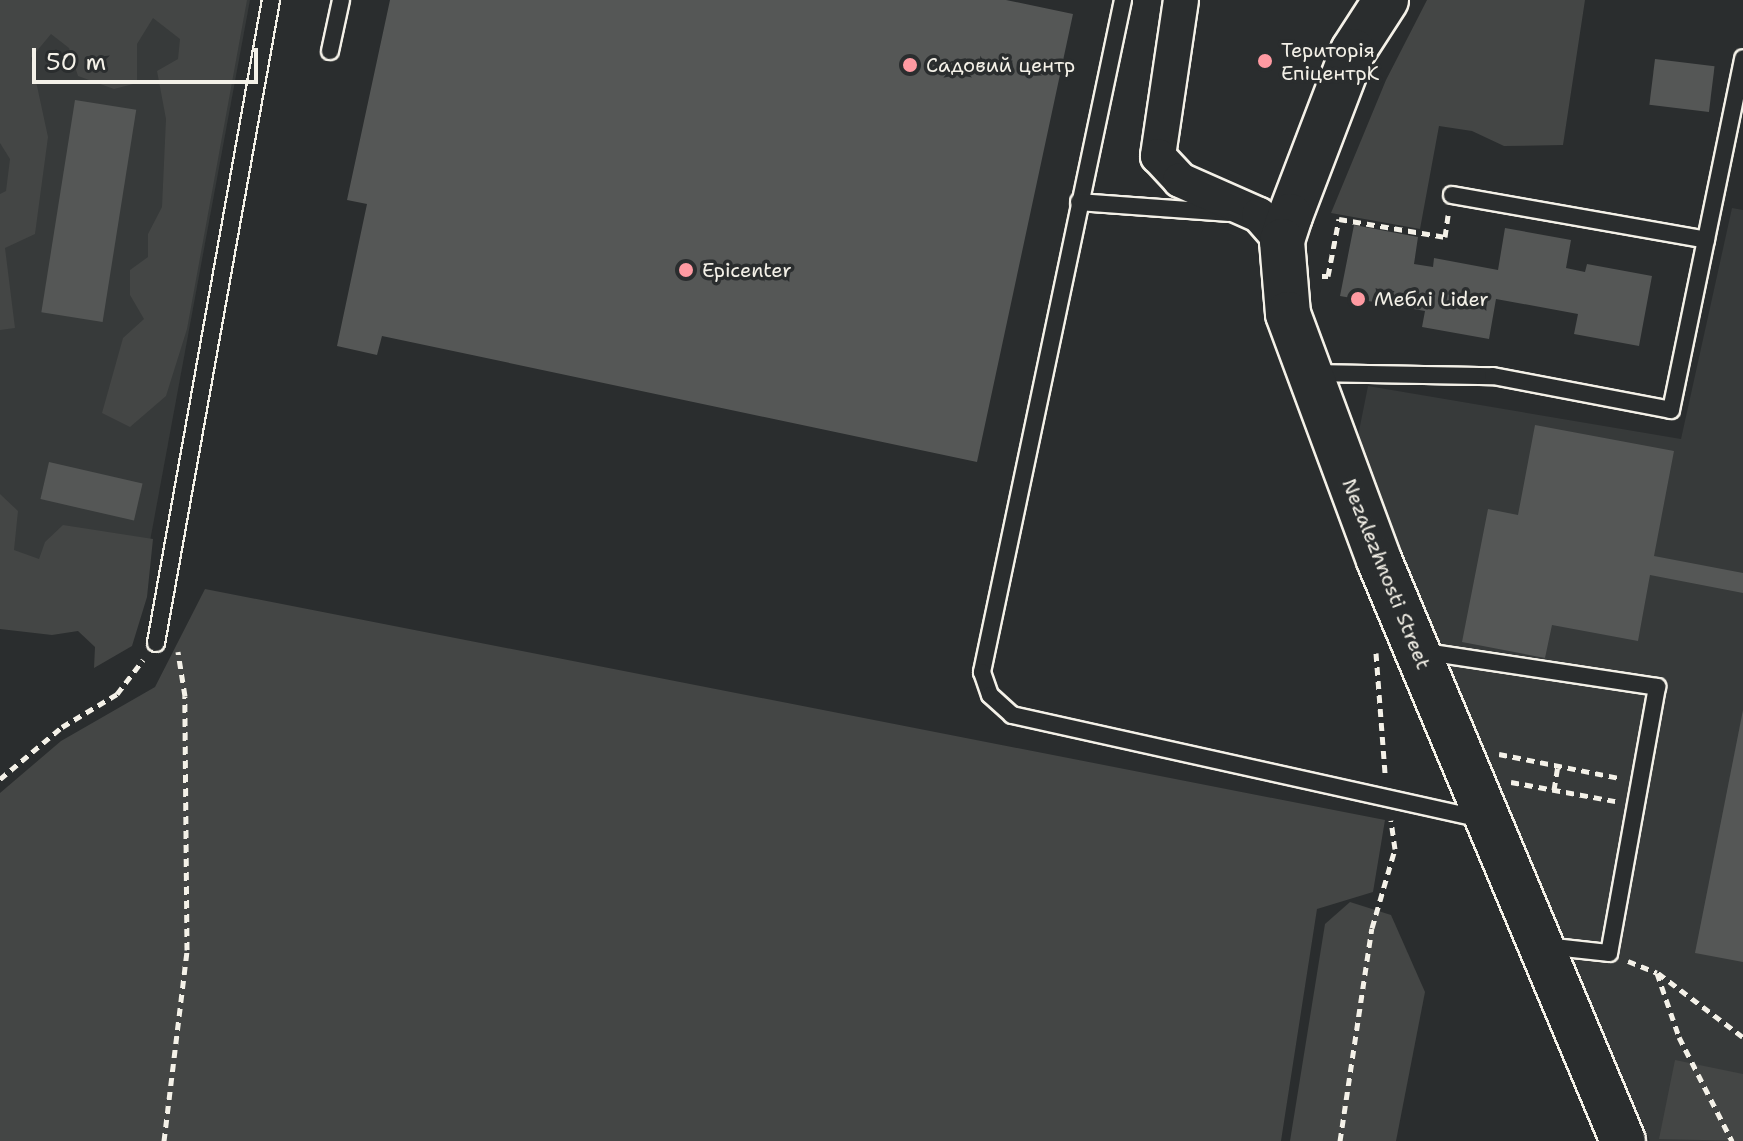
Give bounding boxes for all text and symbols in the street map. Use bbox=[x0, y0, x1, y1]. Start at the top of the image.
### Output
scale bar bbox=[36, 32, 262, 82]
place label: Територія ЕпіцентрК bbox=[1281, 38, 1380, 85]
text: 50 m bbox=[46, 46, 106, 78]
marker: Територія ЕпіцентрК bbox=[1256, 52, 1274, 70]
place label: Садовий центр bbox=[926, 53, 1075, 77]
marker: Садовий центр bbox=[901, 56, 919, 74]
place label: Epicenter bbox=[702, 258, 792, 282]
marker: Epicenter bbox=[677, 261, 695, 279]
place label: Меблі Lider bbox=[1374, 287, 1489, 311]
marker: Меблі Lider bbox=[1349, 290, 1367, 308]
street label: Nezalezhnosti Street bbox=[1337, 475, 1435, 673]

